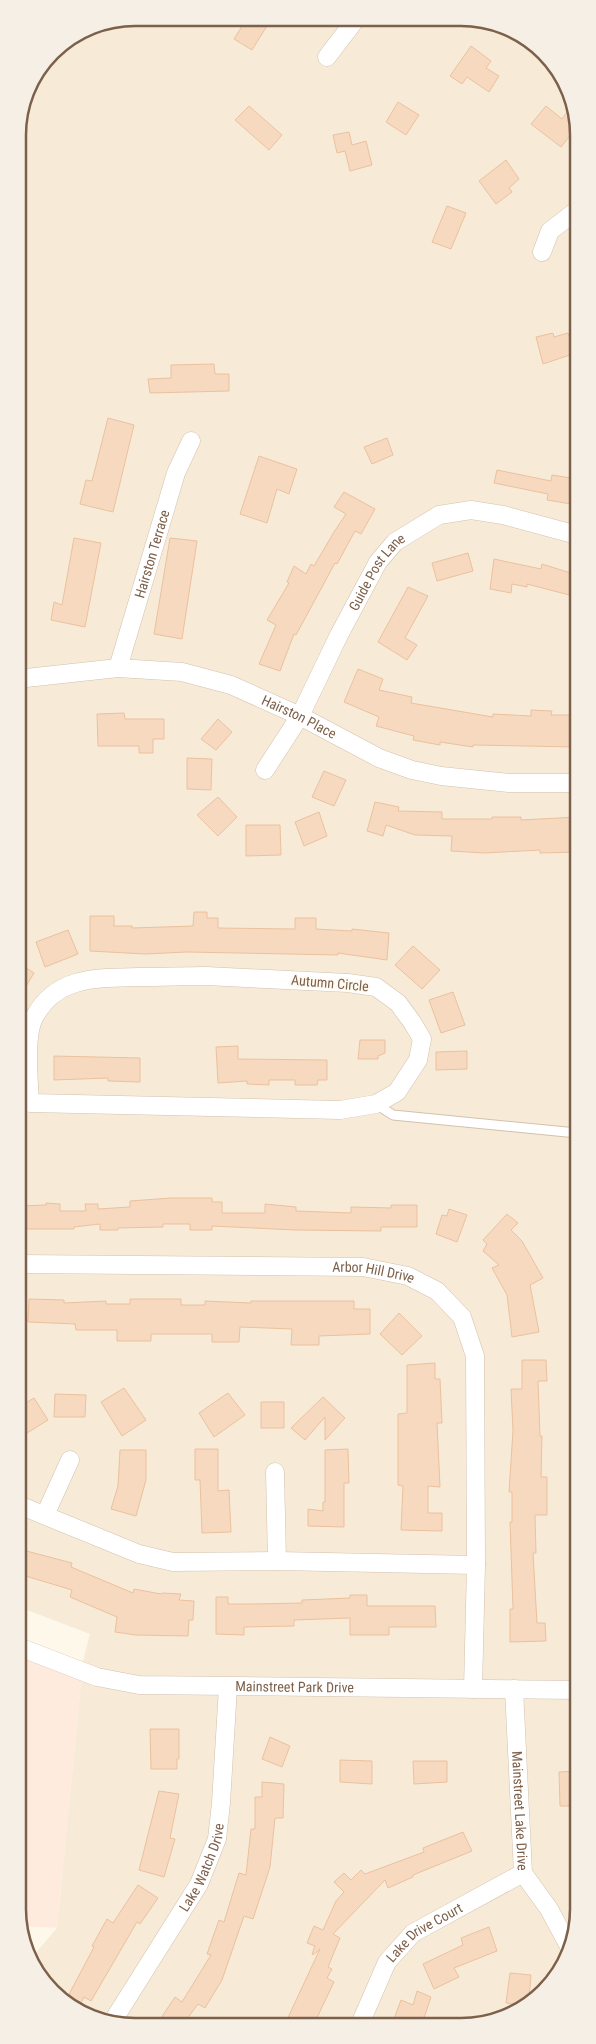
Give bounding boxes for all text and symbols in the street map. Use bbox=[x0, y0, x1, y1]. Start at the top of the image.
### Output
street label: Hairston Terrace bbox=[131, 507, 173, 600]
street label: Guide Post Lane bbox=[345, 530, 408, 614]
street label: Hairston Place bbox=[259, 692, 339, 742]
street label: Autumn Circle bbox=[291, 972, 370, 994]
street label: Arbor Hill Drive bbox=[332, 1259, 418, 1286]
street label: Mainstreet Park Drive bbox=[235, 1678, 355, 1695]
street label: Mainstreet Lake Drive bbox=[509, 1751, 531, 1872]
street label: Lake Watch Drive bbox=[176, 1822, 227, 1914]
street label: Lake Drive Court bbox=[383, 1900, 465, 1965]

